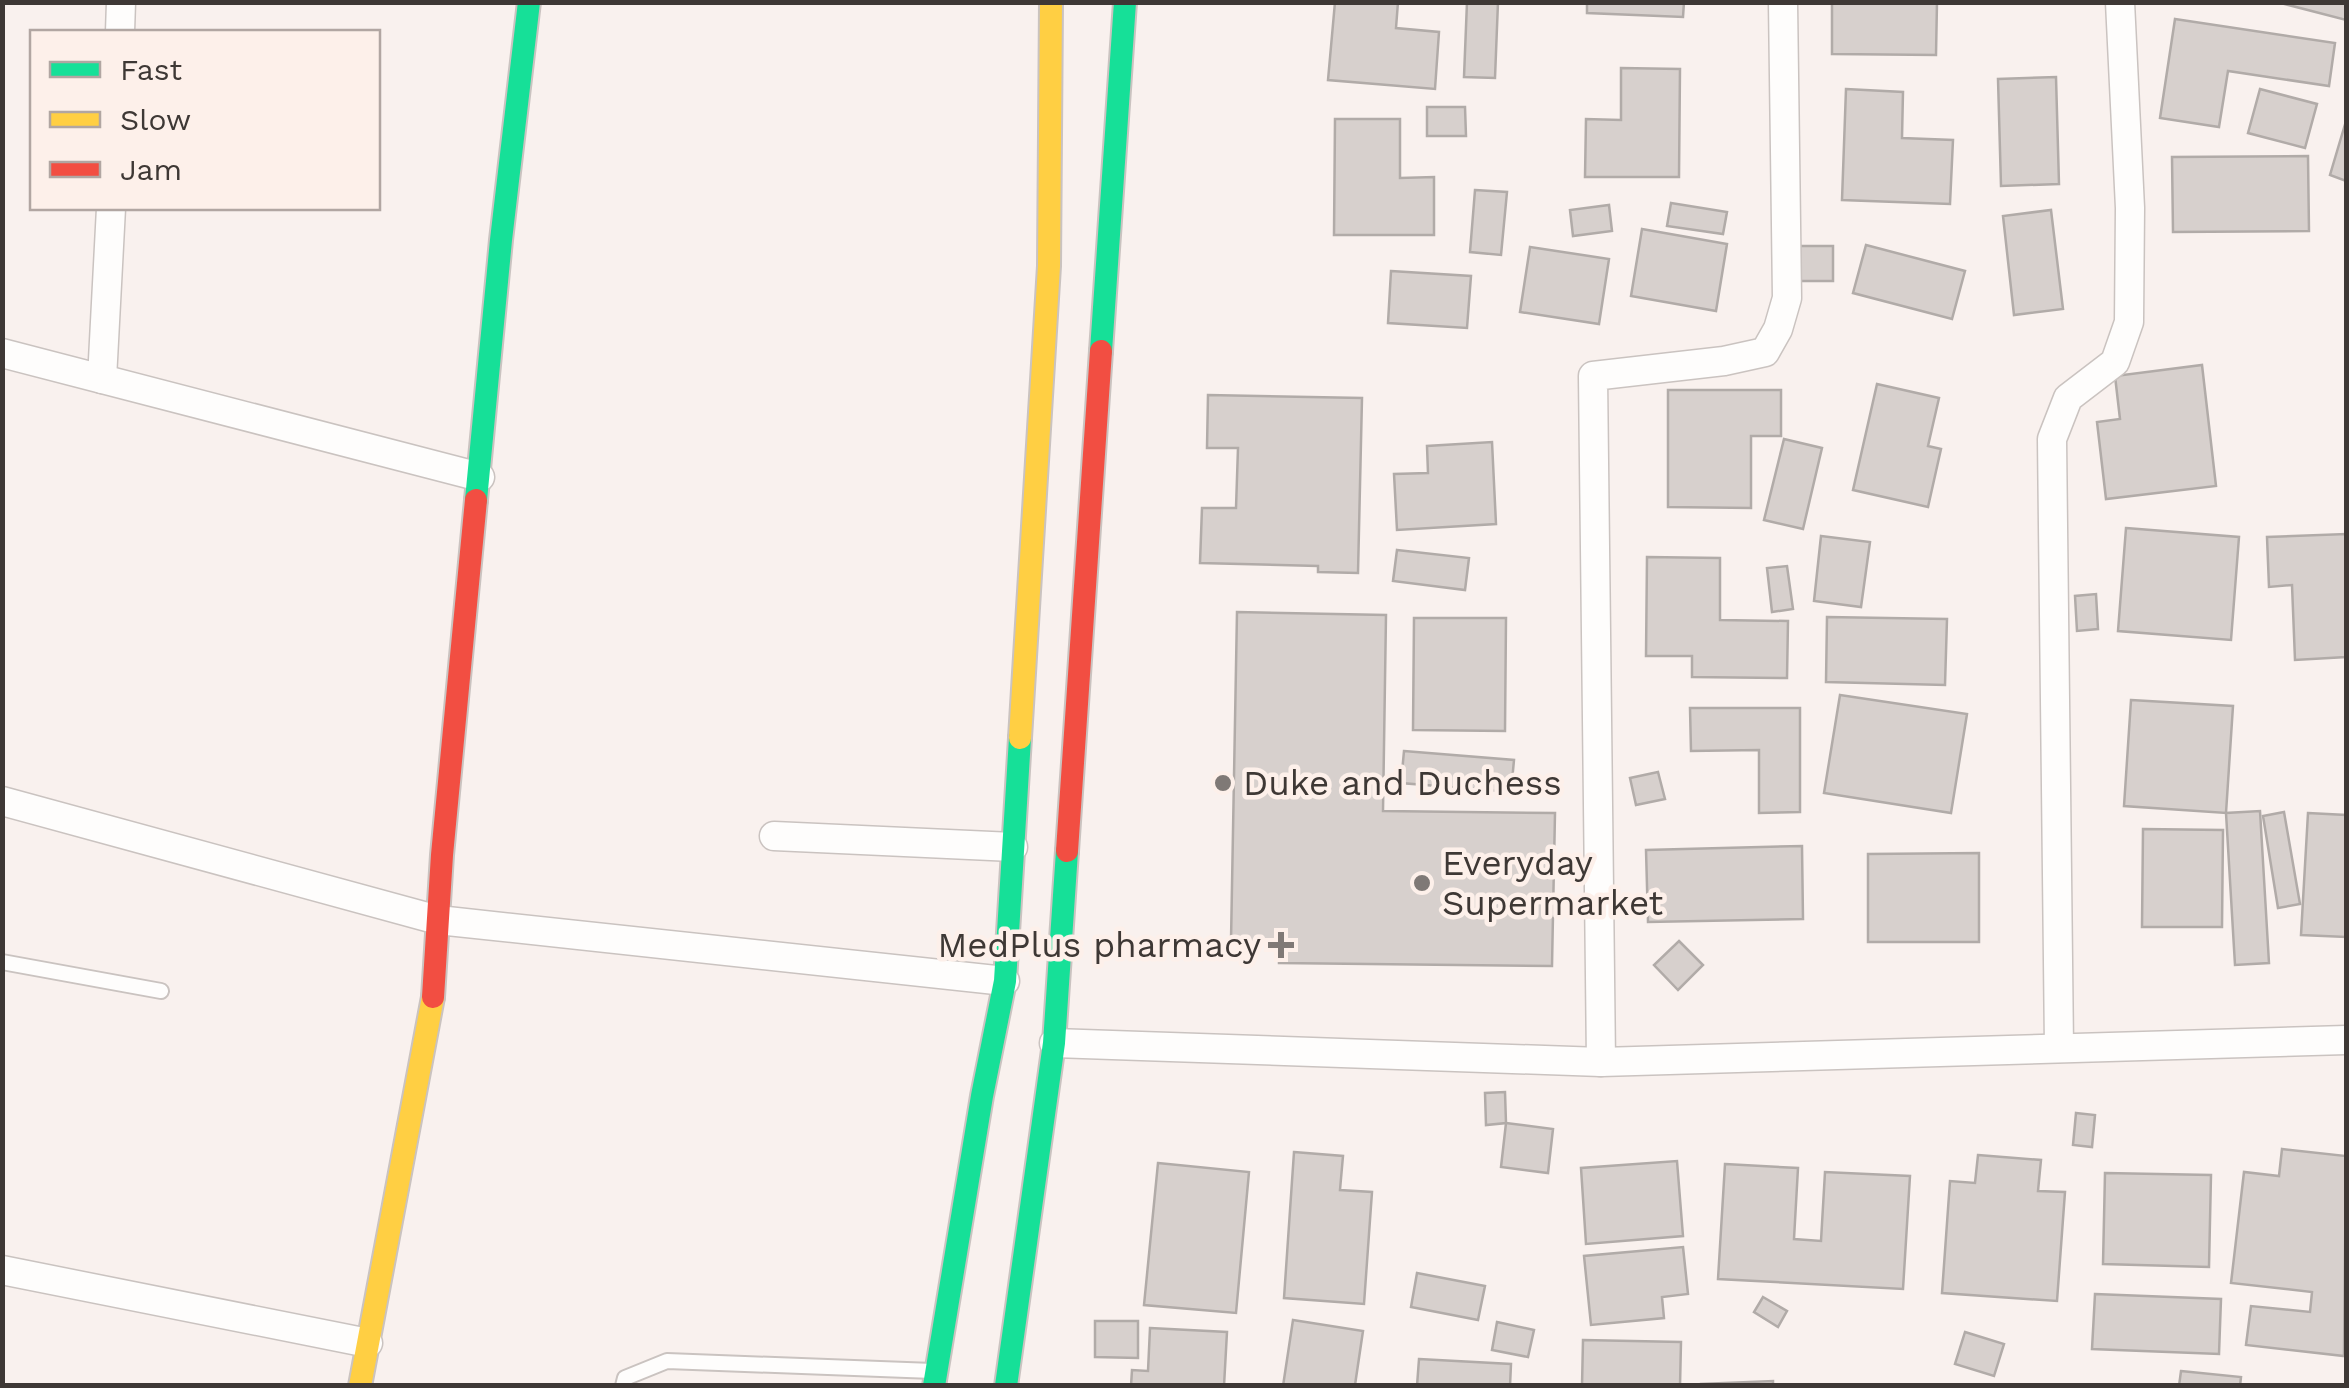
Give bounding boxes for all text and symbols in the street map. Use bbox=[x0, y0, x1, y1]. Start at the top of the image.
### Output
legend bbox=[30, 30, 380, 210]
text: Fast bbox=[120, 52, 183, 87]
text: Slow bbox=[120, 102, 191, 137]
text: Jam bbox=[120, 152, 182, 187]
place label: Duke and Duchess bbox=[1243, 762, 1562, 804]
marker: Duke and Duchess bbox=[1212, 772, 1234, 794]
place label: Everyday Supermarket bbox=[1442, 842, 1664, 924]
marker: Everyday Supermarket bbox=[1411, 872, 1433, 894]
place label: MedPlus pharmacy bbox=[938, 924, 1261, 966]
marker: MedPlus pharmacy bbox=[1270, 934, 1292, 956]

